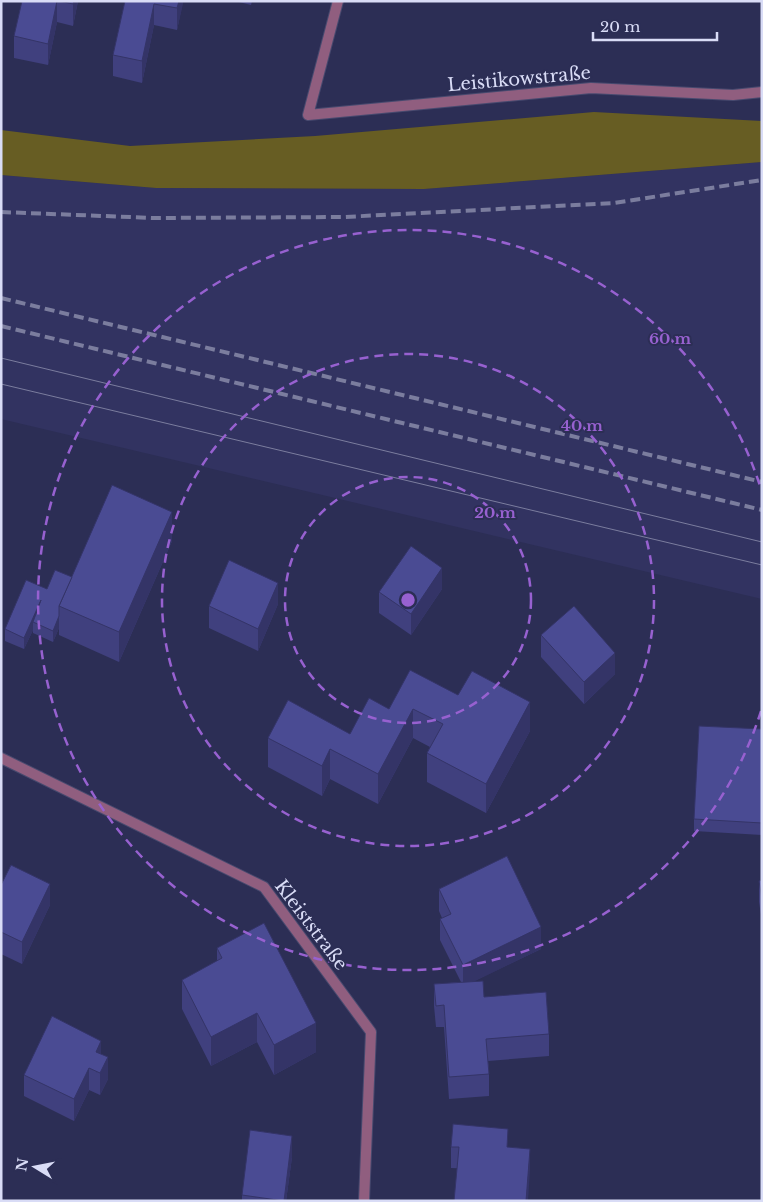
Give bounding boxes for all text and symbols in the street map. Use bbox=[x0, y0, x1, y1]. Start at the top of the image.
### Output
scale bar bbox=[593, 10, 717, 42]
text: 20 m bbox=[600, 17, 640, 36]
street label: Leistikowstraße bbox=[446, 62, 592, 96]
text: 60 m bbox=[649, 329, 691, 348]
text: 40 m bbox=[561, 416, 603, 435]
text: 20 m bbox=[474, 503, 516, 522]
centre of rings bbox=[399, 591, 417, 609]
street label: Kleiststraße bbox=[270, 875, 352, 975]
north arrow bbox=[10, 1142, 60, 1192]
text: N bbox=[12, 1157, 32, 1173]

